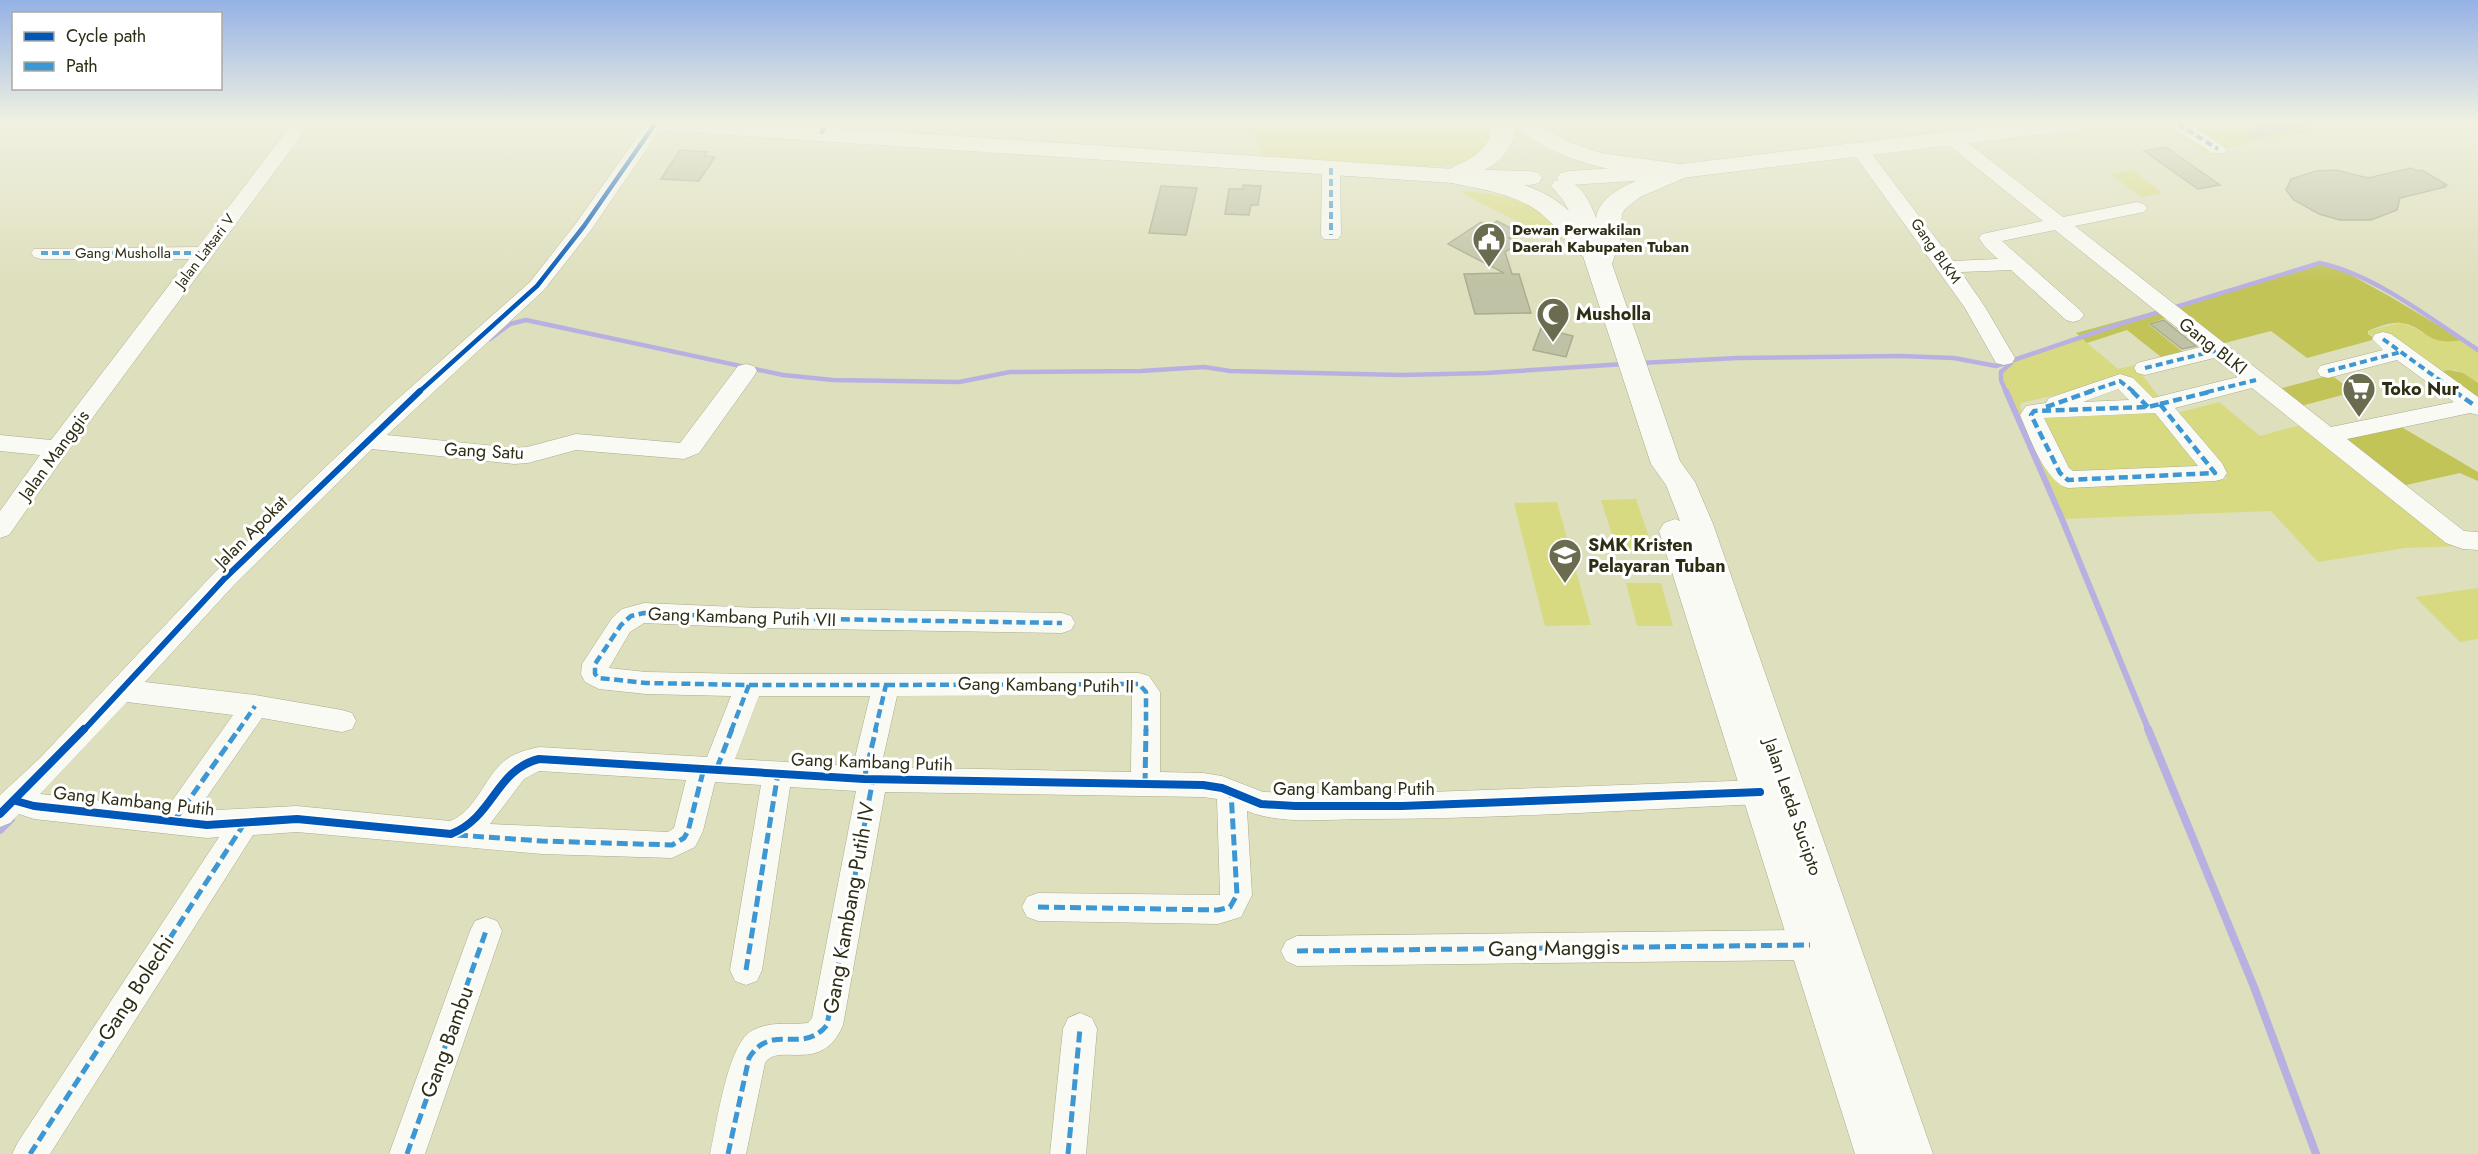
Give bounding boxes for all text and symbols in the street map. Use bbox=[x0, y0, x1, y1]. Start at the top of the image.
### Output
legend bbox=[12, 12, 222, 90]
text: Cycle path bbox=[66, 23, 146, 49]
text: Path bbox=[66, 53, 98, 79]
street label: Jalan Latsari V bbox=[168, 209, 240, 294]
street label: Gang BLKM bbox=[1905, 214, 1967, 288]
place label: Dewan Perwakilan Daerah Kabupaten Tuban bbox=[1512, 219, 1689, 258]
public building icon: Dewan Perwakilan Daerah Kabupaten Tuban bbox=[1471, 221, 1507, 268]
street label: Gang Musholla bbox=[75, 242, 171, 264]
mosque icon: Musholla bbox=[1535, 296, 1571, 343]
place label: Musholla bbox=[1576, 301, 1651, 327]
street label: Gang BLKI bbox=[2173, 311, 2253, 381]
supermarket icon: Toko Nur bbox=[2341, 371, 2377, 418]
place label: Toko Nur bbox=[2382, 376, 2460, 402]
street label: Jalan Manggis bbox=[11, 405, 96, 507]
street label: Gang Satu bbox=[443, 436, 525, 466]
street label: Jalan Apokat bbox=[207, 489, 294, 576]
place label: SMK Kristen Pelayaran Tuban bbox=[1588, 532, 1726, 579]
school or university icon: SMK Kristen Pelayaran Tuban bbox=[1547, 537, 1583, 584]
street label: Gang Kambang Putih VII bbox=[648, 601, 836, 633]
street label: Gang Kambang Putih II bbox=[958, 670, 1134, 700]
street label: Jalan Letda Sucipto bbox=[1757, 733, 1829, 879]
street label: Gang Kambang Putih bbox=[791, 746, 953, 778]
street label: Gang Kambang Putih bbox=[1273, 776, 1435, 802]
street label: Gang Kambang Putih bbox=[52, 780, 216, 822]
street label: Gang Kambang Putih IV bbox=[816, 800, 882, 1016]
street label: Gang Bolechi bbox=[90, 929, 182, 1047]
street label: Gang Manggis bbox=[1488, 932, 1620, 964]
street label: Gang Bambu bbox=[413, 982, 481, 1102]

